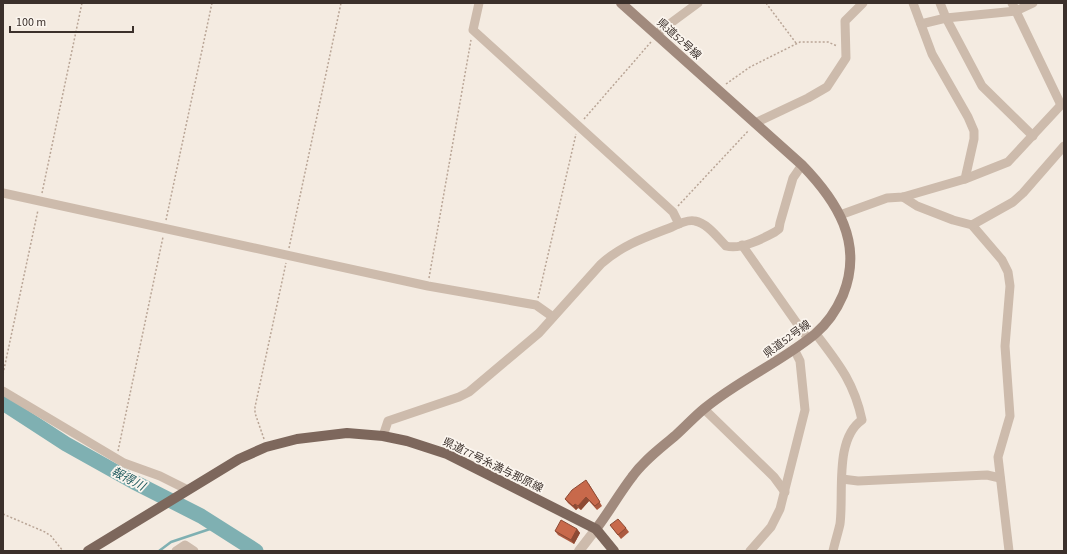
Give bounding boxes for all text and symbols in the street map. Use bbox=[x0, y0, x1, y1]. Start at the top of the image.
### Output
scale bar bbox=[10, 8, 133, 34]
text: 100 m bbox=[16, 14, 46, 31]
street label: 県道52号線 bbox=[654, 15, 704, 63]
street label: 県道52号線 bbox=[760, 317, 814, 361]
street label: 県道77号糸満与那原線 bbox=[440, 434, 546, 496]
water label: 報得川 bbox=[108, 463, 150, 496]

